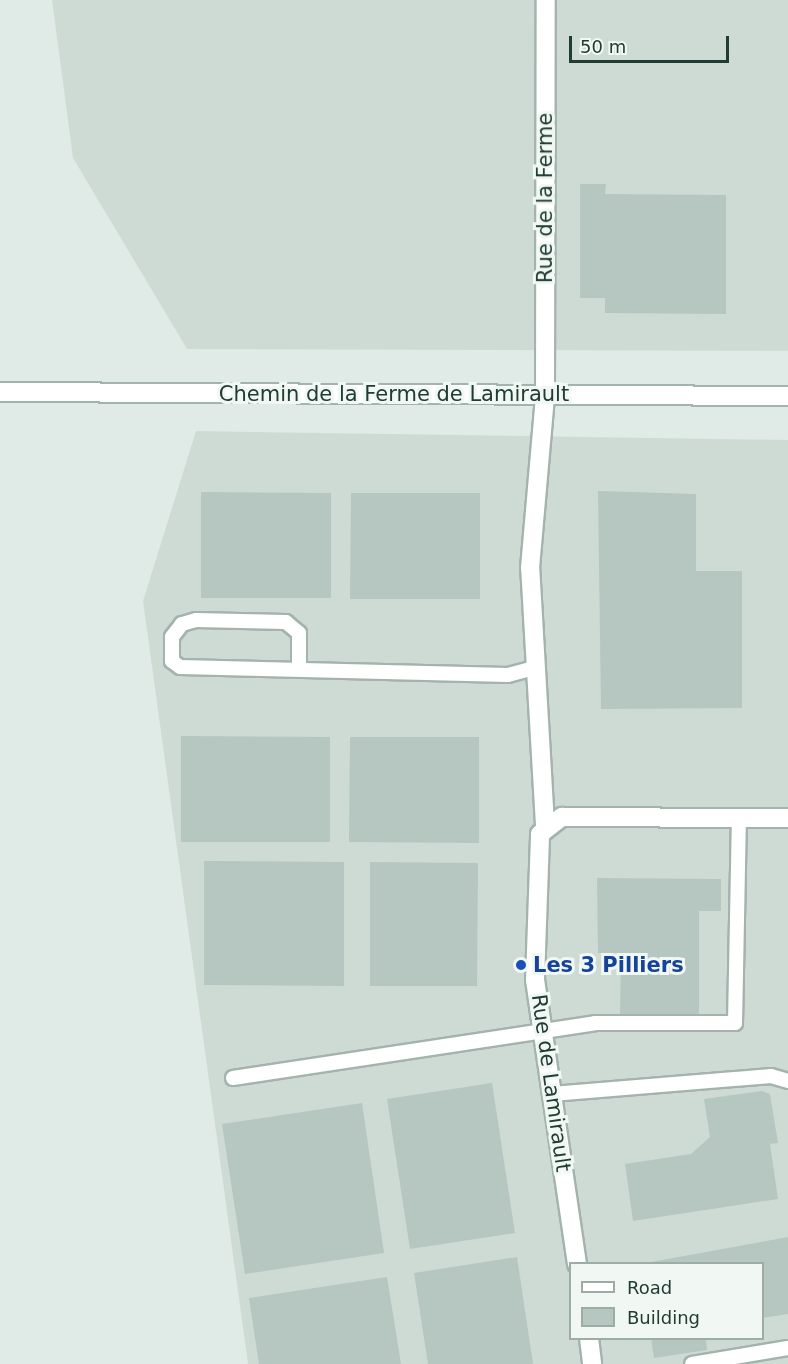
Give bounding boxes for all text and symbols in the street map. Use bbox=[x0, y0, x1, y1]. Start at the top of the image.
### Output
scale bar bbox=[572, 24, 732, 62]
text: 50 m bbox=[580, 36, 626, 57]
street label: Rue de la Ferme bbox=[532, 113, 558, 283]
street label: Chemin de la Ferme de Lamirault bbox=[219, 381, 569, 407]
place label: Les 3 Pilliers bbox=[533, 952, 684, 978]
marker: Les 3 Pilliers bbox=[514, 958, 528, 972]
street label: Rue de Lamirault bbox=[526, 993, 576, 1173]
legend bbox=[569, 1262, 764, 1340]
text: Road bbox=[627, 1277, 672, 1298]
text: Building bbox=[627, 1307, 700, 1328]

